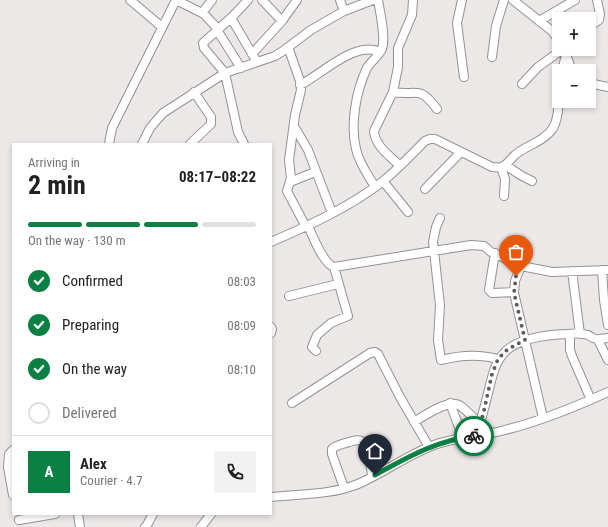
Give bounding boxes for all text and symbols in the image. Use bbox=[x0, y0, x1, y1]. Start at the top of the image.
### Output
map controls bbox=[552, 12, 596, 108]
button: + bbox=[552, 12, 596, 56]
button: − bbox=[552, 64, 596, 108]
text: Arriving in bbox=[28, 155, 80, 170]
text: 08:17–08:22 bbox=[179, 168, 256, 186]
text: 2 min bbox=[28, 170, 86, 200]
text: On the way · 130 m bbox=[28, 233, 125, 248]
pin bbox=[499, 235, 533, 276]
icon: bag bbox=[505, 241, 527, 263]
icon: check bbox=[28, 270, 50, 292]
text: Confirmed bbox=[62, 272, 123, 290]
text: 08:03 bbox=[227, 274, 256, 289]
icon: check bbox=[28, 314, 50, 336]
text: Preparing bbox=[62, 316, 119, 334]
text: 08:09 bbox=[227, 318, 256, 333]
icon: check bbox=[28, 358, 50, 380]
text: On the way bbox=[62, 360, 127, 378]
text: 08:10 bbox=[227, 362, 256, 377]
text: Delivered bbox=[62, 404, 117, 422]
courier bbox=[454, 416, 494, 456]
icon: bike bbox=[463, 425, 485, 447]
pin bbox=[358, 434, 392, 475]
icon: home bbox=[364, 440, 386, 462]
button: phone bbox=[214, 451, 256, 493]
text: Alex bbox=[80, 455, 107, 473]
text: A bbox=[45, 463, 53, 481]
text: Courier · 4.7 bbox=[80, 473, 143, 488]

